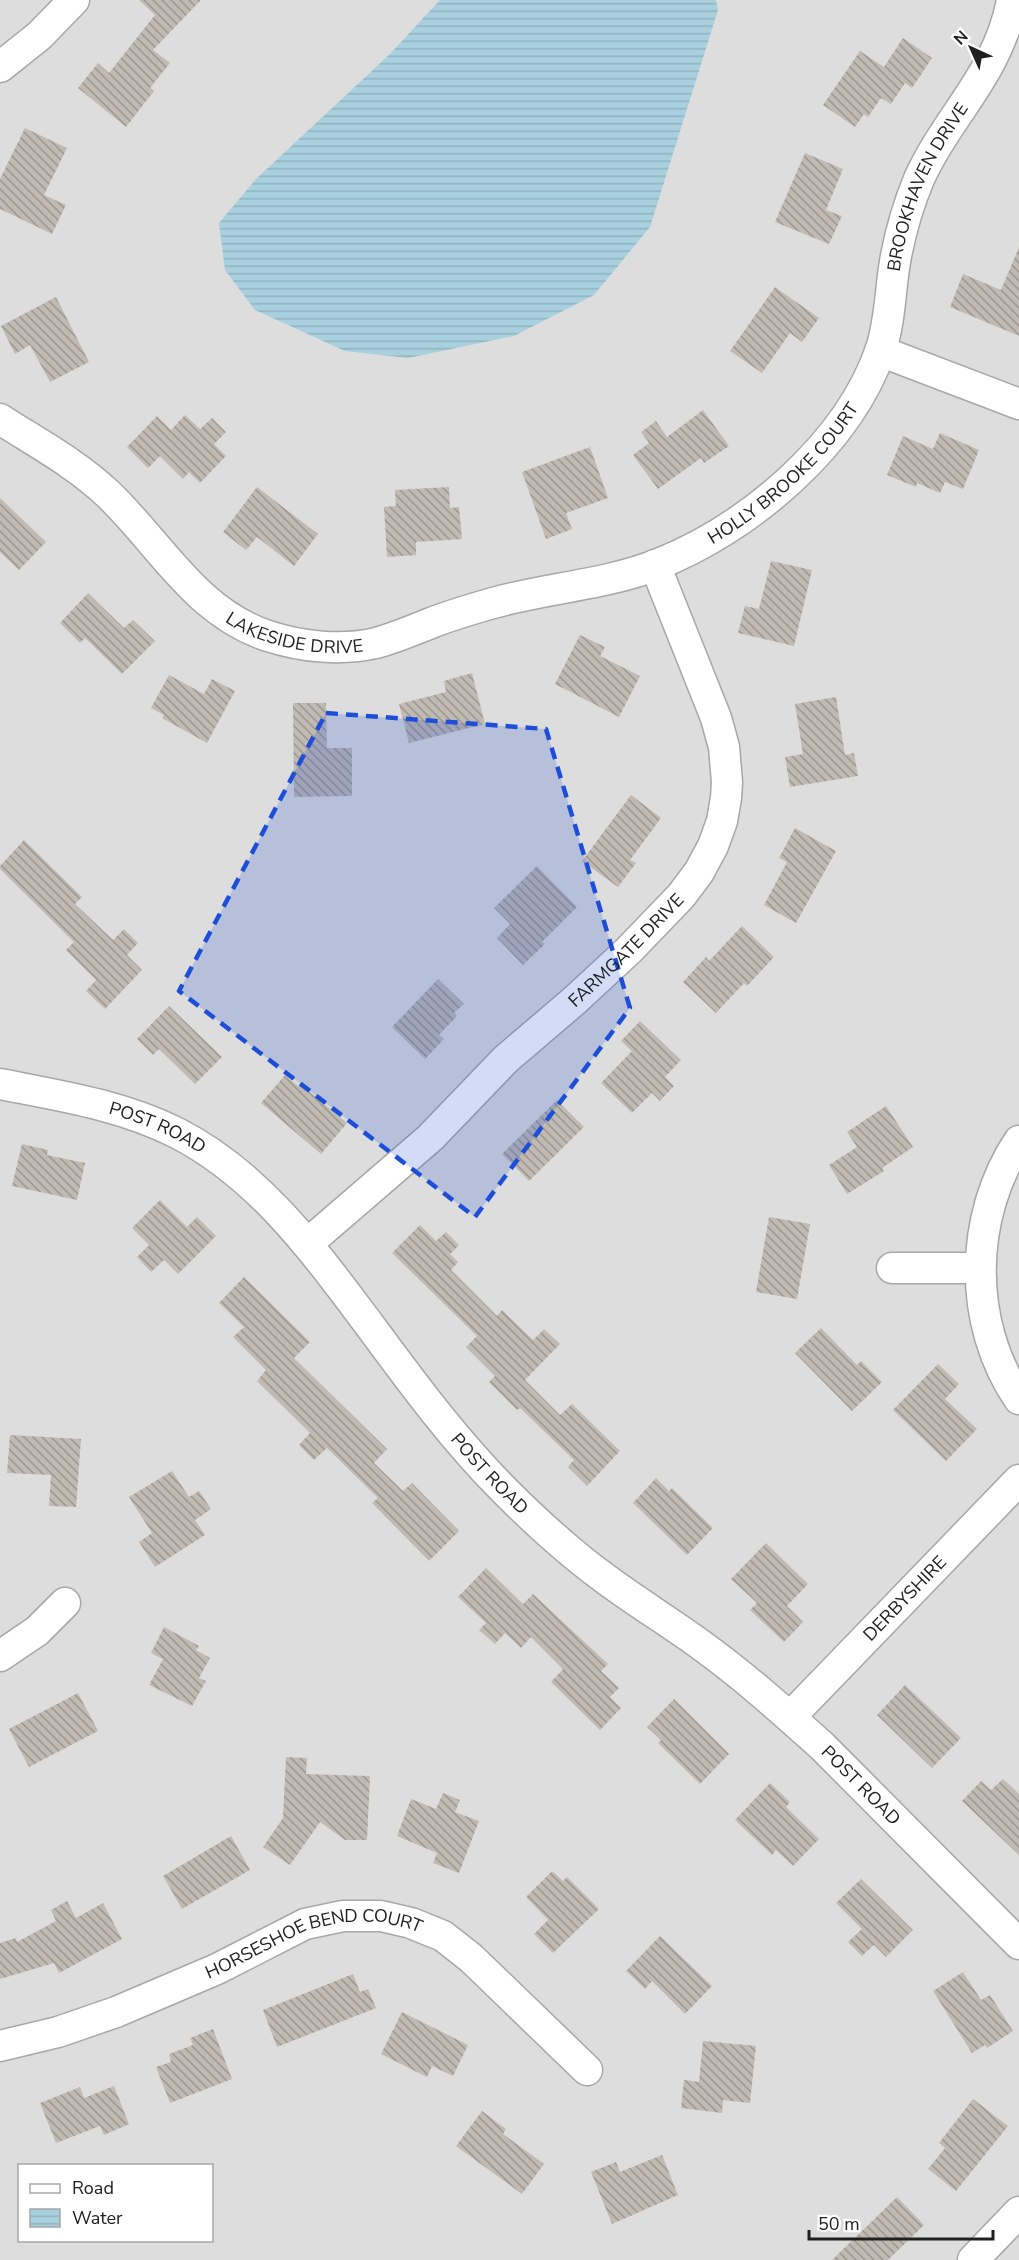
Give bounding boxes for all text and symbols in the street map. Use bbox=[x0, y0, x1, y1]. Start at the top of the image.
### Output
north arrow bbox=[941, 18, 1001, 78]
text: N bbox=[949, 26, 973, 50]
street label: BROOKHAVEN DRIVE bbox=[882, 98, 974, 273]
street label: HOLLY BROOKE COURT bbox=[703, 398, 864, 550]
street label: LAKESIDE DRIVE bbox=[221, 606, 364, 659]
street label: FARMGATE DRIVE bbox=[563, 888, 689, 1012]
street label: POST ROAD bbox=[106, 1096, 211, 1159]
street label: POST ROAD bbox=[445, 1428, 534, 1520]
street label: DERBYSHIRE bbox=[858, 1550, 952, 1646]
street label: POST ROAD bbox=[816, 1740, 906, 1830]
street label: HORSESHOE BEND COURT bbox=[202, 1904, 426, 1985]
legend bbox=[18, 2164, 213, 2242]
text: Road bbox=[72, 2176, 114, 2200]
scale bar bbox=[809, 2203, 994, 2241]
text: Water bbox=[72, 2206, 123, 2230]
text: 50 m bbox=[818, 2212, 860, 2236]

